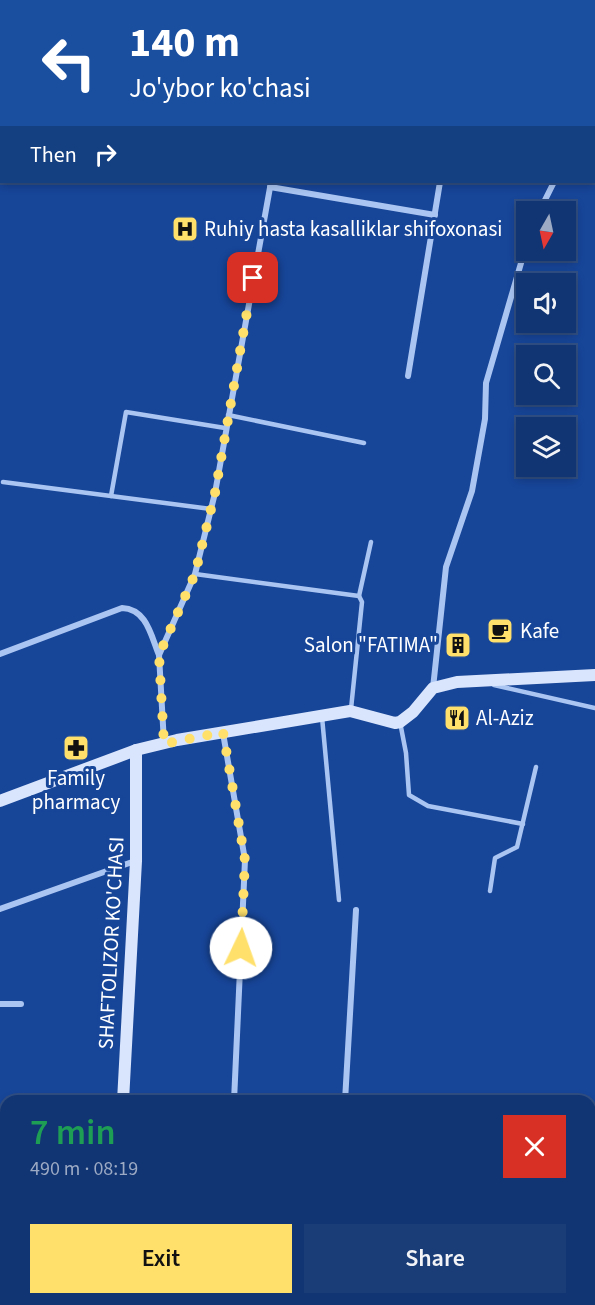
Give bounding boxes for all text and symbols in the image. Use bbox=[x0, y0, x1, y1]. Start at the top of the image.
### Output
text: 140 m bbox=[129, 13, 240, 73]
icon: left bbox=[30, 24, 108, 102]
text: Jo'ybor ko'chasi bbox=[129, 69, 311, 108]
icon: right bbox=[89, 138, 122, 171]
text: Then bbox=[30, 139, 77, 171]
north arrow bbox=[516, 201, 576, 261]
map controls bbox=[516, 201, 576, 477]
hospital icon: Ruhiy hasta kasalliklar shifoxonasi bbox=[170, 214, 200, 244]
place label: Ruhiy hasta kasalliklar shifoxonasi bbox=[204, 214, 502, 244]
pin bbox=[227, 252, 278, 303]
icon: arrive bbox=[236, 261, 269, 294]
button: sound bbox=[516, 273, 576, 333]
button: search bbox=[516, 345, 576, 405]
button: layers bbox=[516, 417, 576, 477]
cafe icon: Kafe bbox=[485, 616, 515, 646]
place label: Kafe bbox=[520, 616, 559, 646]
place label: Salon "FATIMA" bbox=[304, 630, 438, 660]
building icon: Salon "FATIMA" bbox=[443, 630, 473, 660]
restaurant icon: Al-Aziz bbox=[442, 703, 472, 733]
place label: Al-Aziz bbox=[476, 703, 534, 733]
pharmacy icon: Family pharmacy bbox=[61, 733, 91, 763]
place label: Family pharmacy bbox=[32, 763, 120, 817]
street label: SHAFTOLIZOR KO'CHASI bbox=[90, 836, 132, 1050]
position arrow bbox=[209, 916, 273, 980]
text: 7 min bbox=[30, 1107, 116, 1158]
button: close bbox=[503, 1115, 566, 1178]
text: 490 m · 08:19 bbox=[30, 1155, 138, 1183]
button: Exit bbox=[30, 1224, 292, 1293]
button: Share bbox=[304, 1224, 566, 1293]

